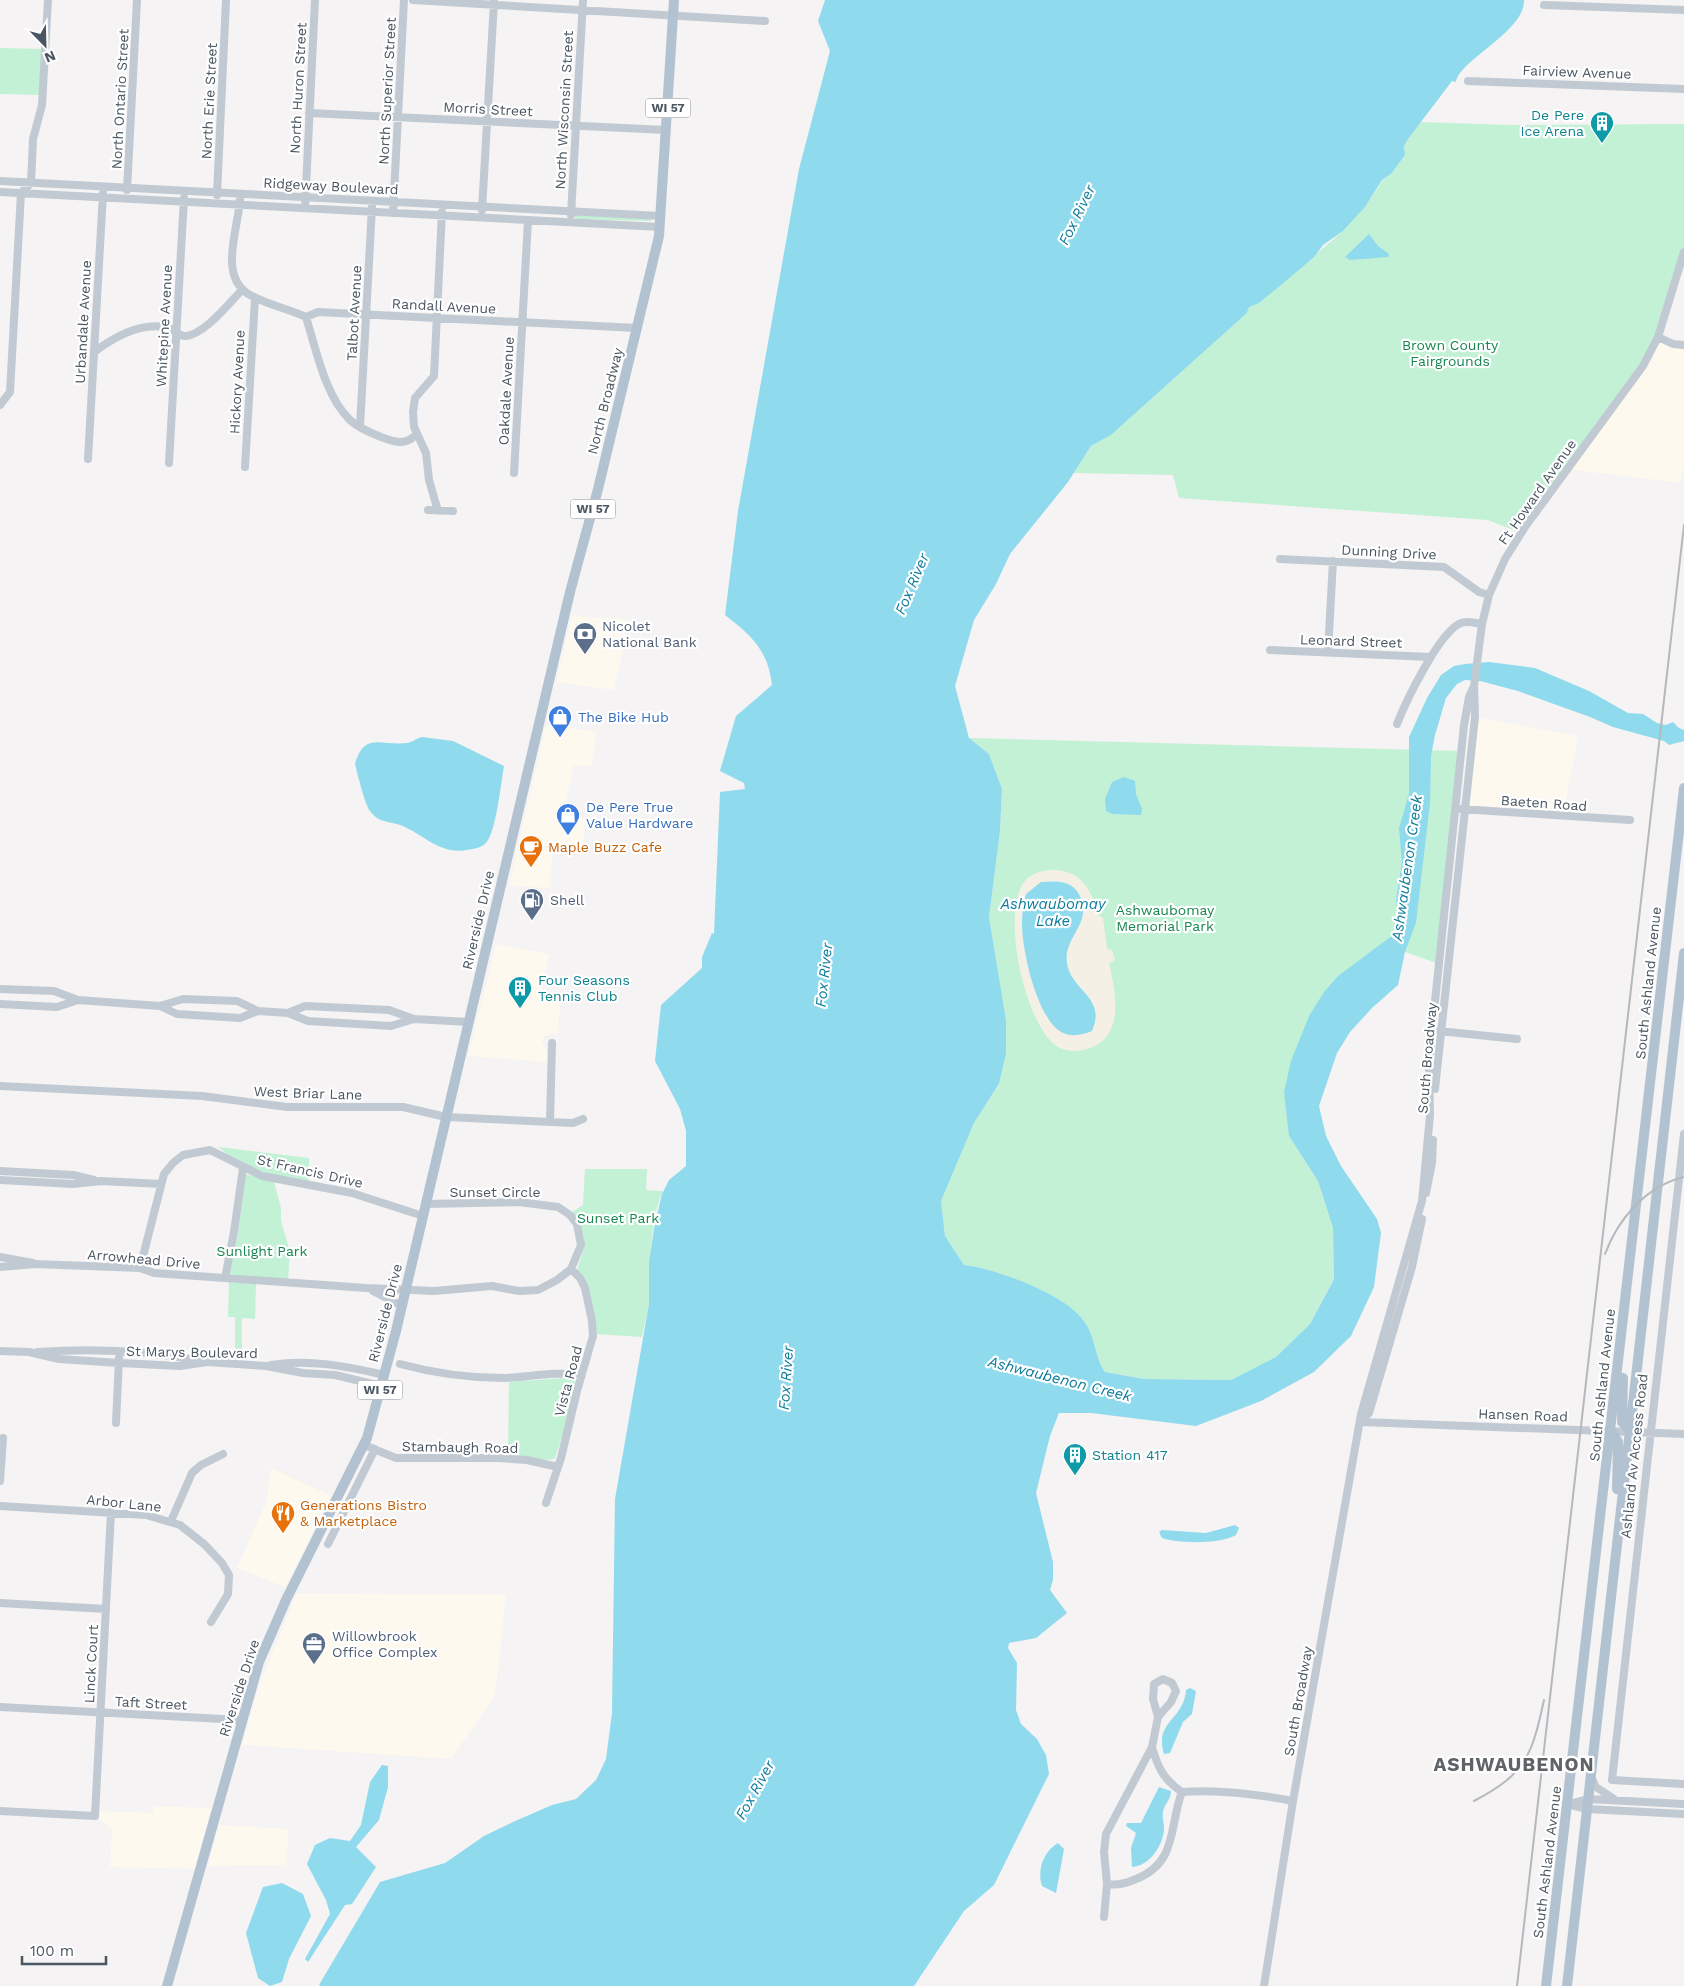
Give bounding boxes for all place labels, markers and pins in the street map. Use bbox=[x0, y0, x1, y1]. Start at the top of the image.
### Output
place label: De Pere Ice Arena bbox=[1520, 107, 1584, 139]
building icon: De Pere Ice Arena bbox=[1589, 110, 1615, 144]
place label: Nicolet National Bank bbox=[602, 618, 697, 650]
bank icon: Nicolet National Bank bbox=[572, 621, 598, 655]
shop icon: The Bike Hub bbox=[547, 704, 573, 738]
place label: The Bike Hub bbox=[578, 709, 669, 725]
place label: De Pere True Value Hardware bbox=[586, 799, 693, 831]
shop icon: De Pere True Value Hardware bbox=[555, 802, 581, 836]
cafe icon: Maple Buzz Cafe bbox=[518, 834, 544, 868]
place label: Maple Buzz Cafe bbox=[548, 839, 662, 855]
fuel station icon: Shell bbox=[519, 887, 545, 921]
place label: Shell bbox=[550, 892, 585, 908]
place label: Four Seasons Tennis Club bbox=[538, 972, 630, 1004]
building icon: Four Seasons Tennis Club bbox=[507, 975, 533, 1009]
building icon: Station 417 bbox=[1062, 1442, 1088, 1476]
place label: Station 417 bbox=[1092, 1447, 1168, 1463]
place label: Generations Bistro & Marketplace bbox=[300, 1497, 427, 1529]
restaurant icon: Generations Bistro & Marketplace bbox=[270, 1500, 296, 1534]
place label: Willowbrook Office Complex bbox=[332, 1628, 438, 1660]
office icon: Willowbrook Office Complex bbox=[301, 1631, 327, 1665]

